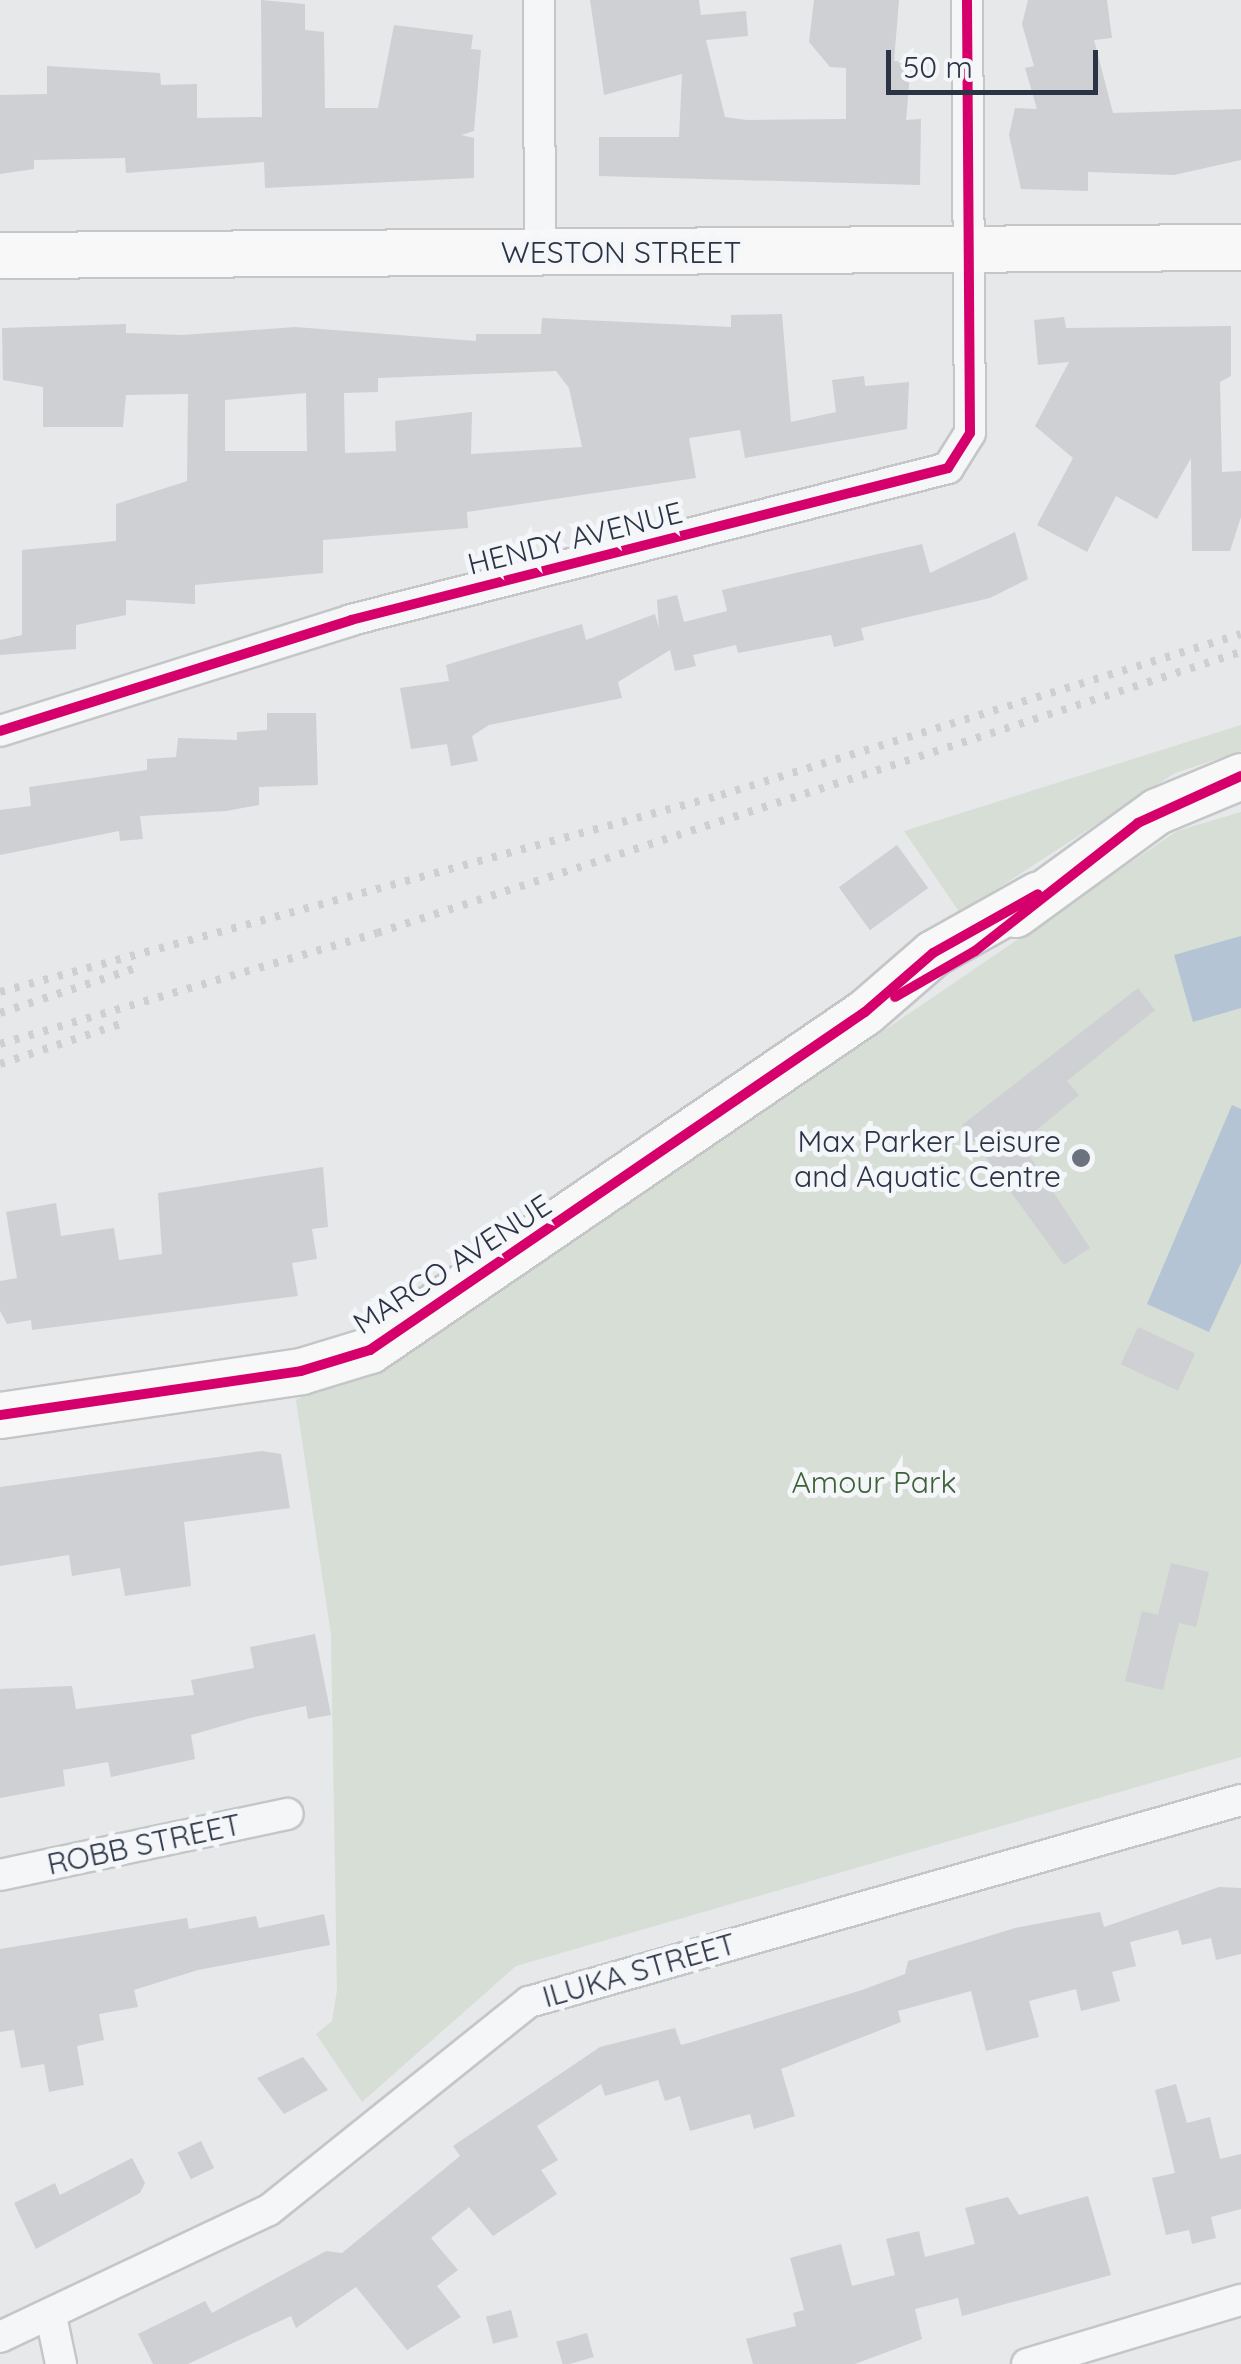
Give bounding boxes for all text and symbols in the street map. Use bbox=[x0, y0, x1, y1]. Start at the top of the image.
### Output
scale bar bbox=[891, 30, 1104, 92]
text: 50 m bbox=[903, 48, 973, 86]
street label: WESTON STREET bbox=[501, 234, 741, 270]
street label: HENDY AVENUE bbox=[464, 494, 686, 582]
place label: Max Parker Leisure and Aquatic Centre bbox=[794, 1123, 1061, 1194]
marker: Max Parker Leisure and Aquatic Centre bbox=[1070, 1147, 1092, 1169]
street label: MARCO AVENUE bbox=[346, 1187, 558, 1341]
park label: Amour Park bbox=[791, 1464, 957, 1500]
street label: ROBB STREET bbox=[44, 1806, 244, 1882]
street label: ILUKA STREET bbox=[538, 1925, 740, 2015]

